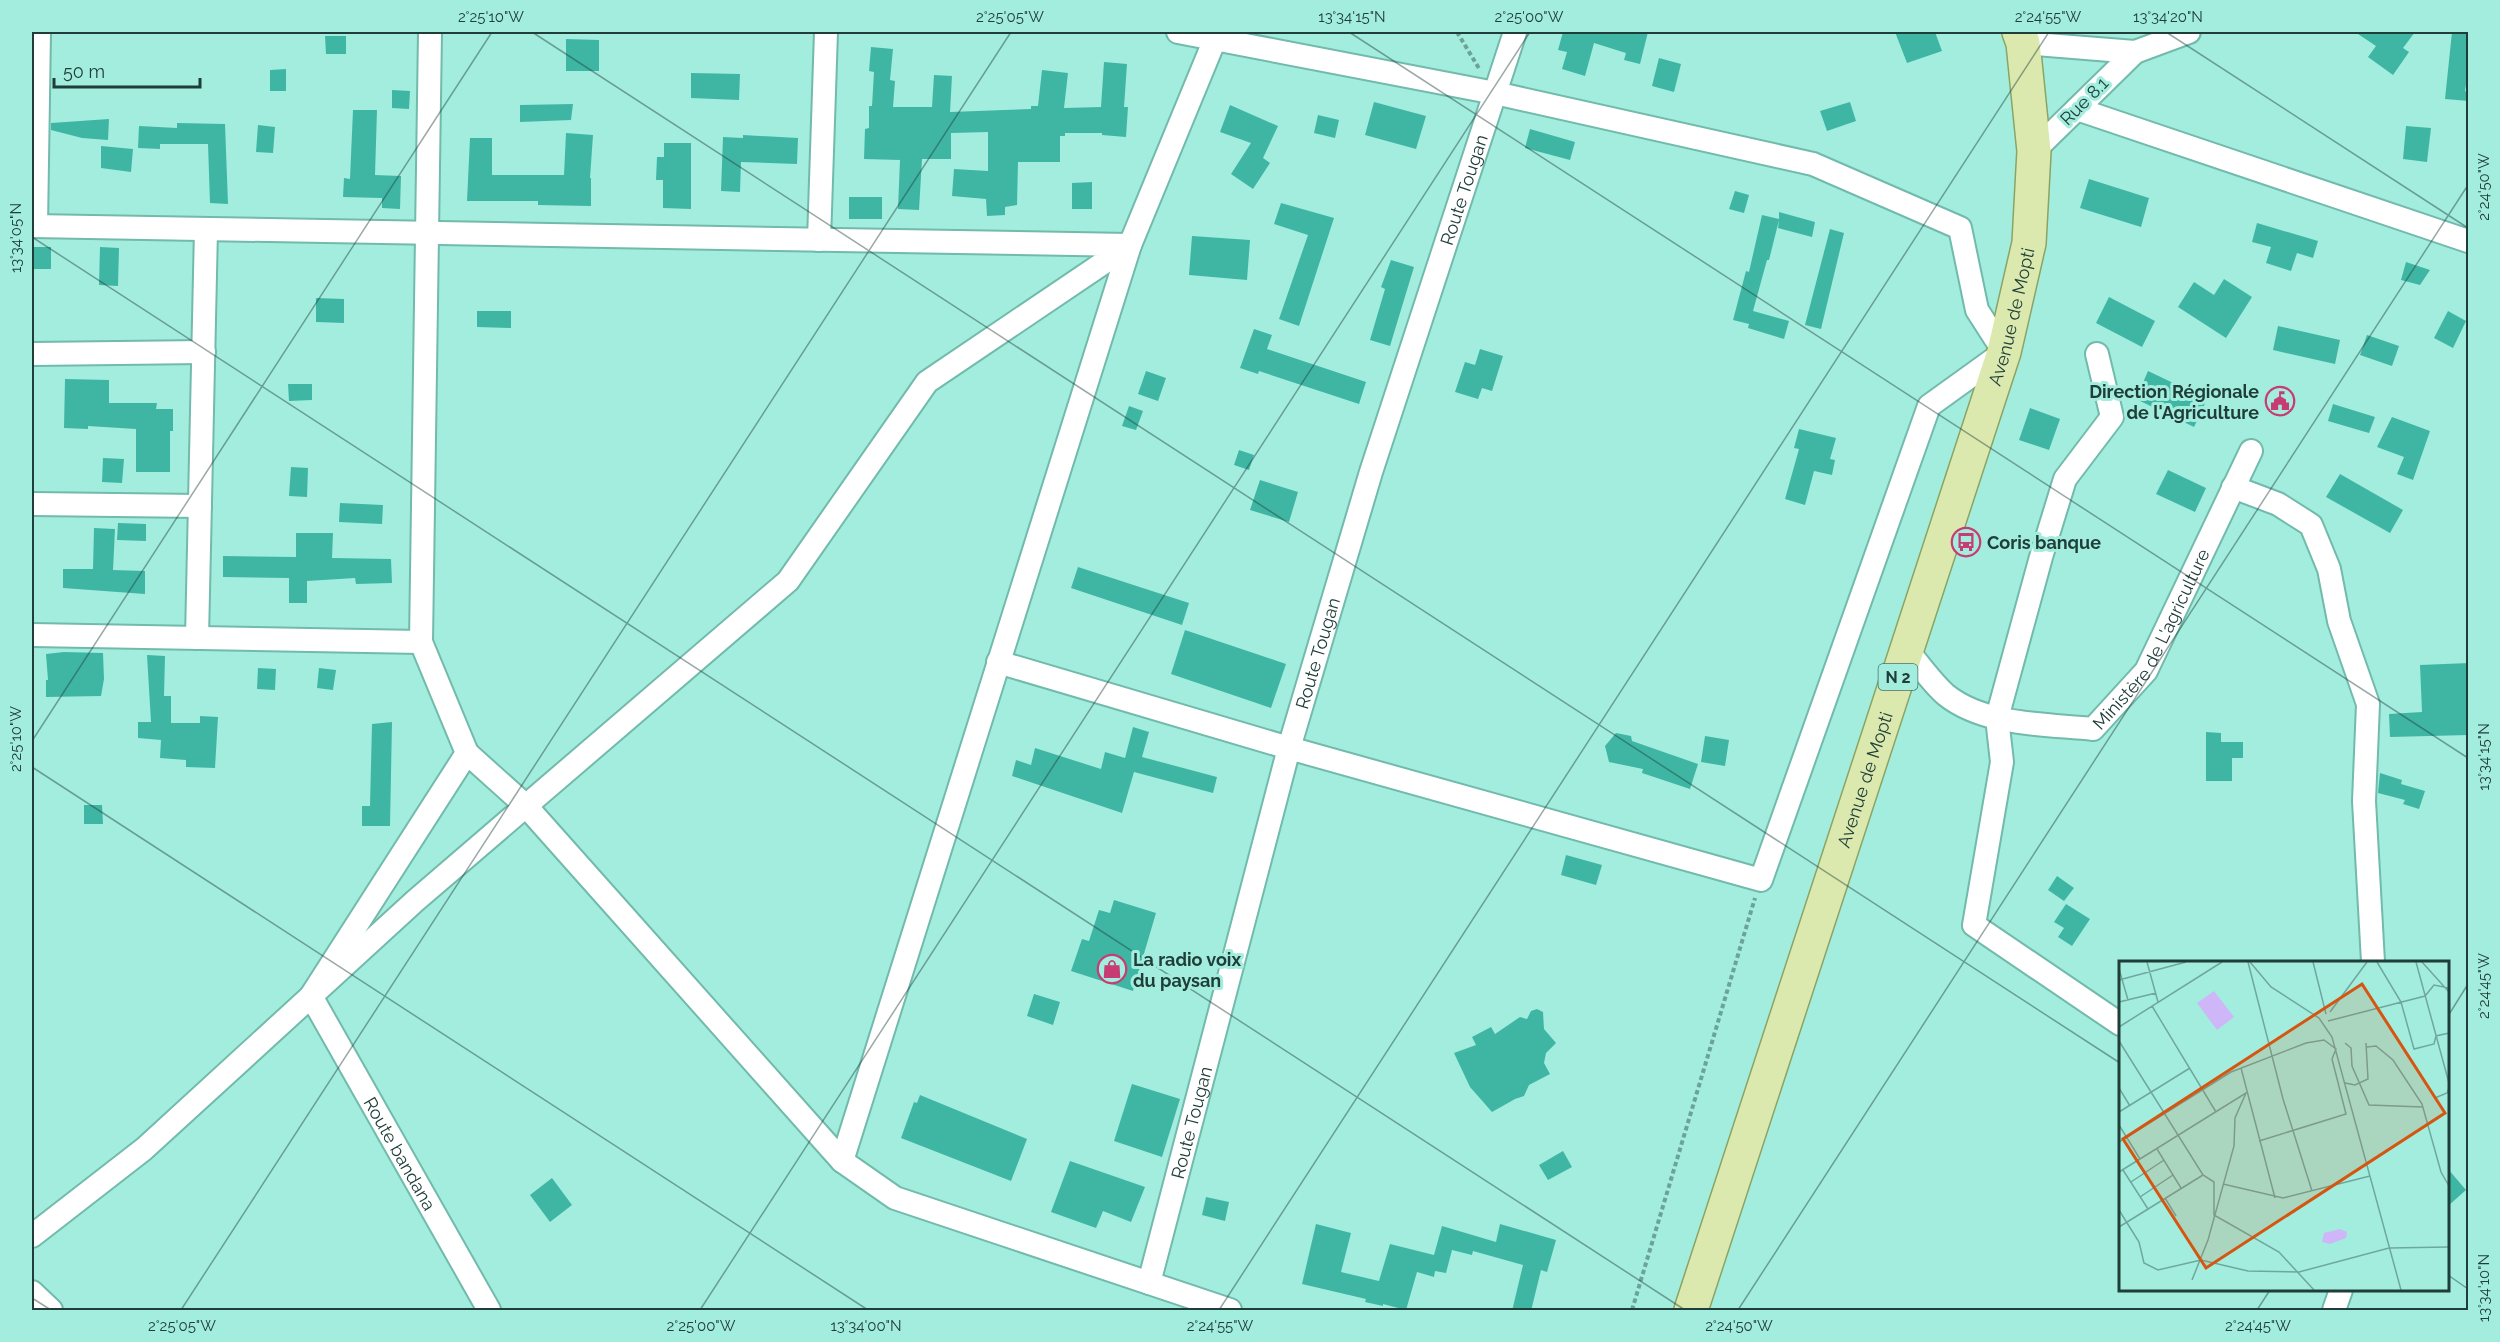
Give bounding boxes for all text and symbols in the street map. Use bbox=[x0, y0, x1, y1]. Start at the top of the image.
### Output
text: 2°25'10"W bbox=[458, 8, 524, 26]
text: 2°25'05"W bbox=[976, 8, 1044, 26]
text: 13°34'15"N bbox=[1318, 8, 1386, 26]
text: 2°25'00"W bbox=[1495, 8, 1564, 26]
text: 2°24'55"W bbox=[2015, 8, 2082, 26]
text: 13°34'20"N bbox=[2133, 8, 2203, 26]
scale bar bbox=[54, 51, 200, 89]
text: 50 m bbox=[63, 61, 105, 82]
street label: Rue 8.1 bbox=[2056, 72, 2113, 129]
street label: Route Tougan bbox=[1435, 132, 1491, 248]
text: 2°24'50"W bbox=[2475, 153, 2493, 221]
text: 13°34'05"N bbox=[7, 203, 25, 273]
street label: Avenue de Mopti bbox=[1983, 245, 2038, 388]
place label: Direction Régionale de l'Agriculture bbox=[2089, 381, 2259, 423]
public building icon: Direction Régionale de l'Agriculture bbox=[2264, 385, 2296, 417]
bus stop icon: Coris banque bbox=[1950, 526, 1982, 558]
place label: Coris banque bbox=[1987, 532, 2101, 553]
street label: Ministère de L'agriculture bbox=[2088, 545, 2214, 733]
street label: Route Tougan bbox=[1291, 595, 1344, 711]
road number: N 2 bbox=[1878, 664, 1918, 690]
text: 2°25'10"W bbox=[7, 706, 25, 772]
street label: Avenue de Mopti bbox=[1832, 709, 1896, 850]
text: 13°34'15"N bbox=[2475, 723, 2493, 791]
place label: La radio voix du paysan bbox=[1133, 949, 1241, 991]
shop icon: La radio voix du paysan bbox=[1096, 953, 1128, 985]
text: 2°24'45"W bbox=[2475, 953, 2493, 1019]
inset map bbox=[2119, 961, 2449, 1291]
street label: Route Tougan bbox=[1166, 1064, 1216, 1181]
street label: Route bandana bbox=[360, 1093, 441, 1214]
text: 13°34'10"N bbox=[2475, 1254, 2493, 1322]
text: 2°25'05"W bbox=[148, 1317, 216, 1335]
text: 2°25'00"W bbox=[667, 1317, 736, 1335]
text: 13°34'00"N bbox=[830, 1317, 902, 1335]
text: 2°24'55"W bbox=[1187, 1317, 1254, 1335]
text: 2°24'50"W bbox=[1705, 1317, 1773, 1335]
text: 2°24'45"W bbox=[2225, 1317, 2291, 1335]

